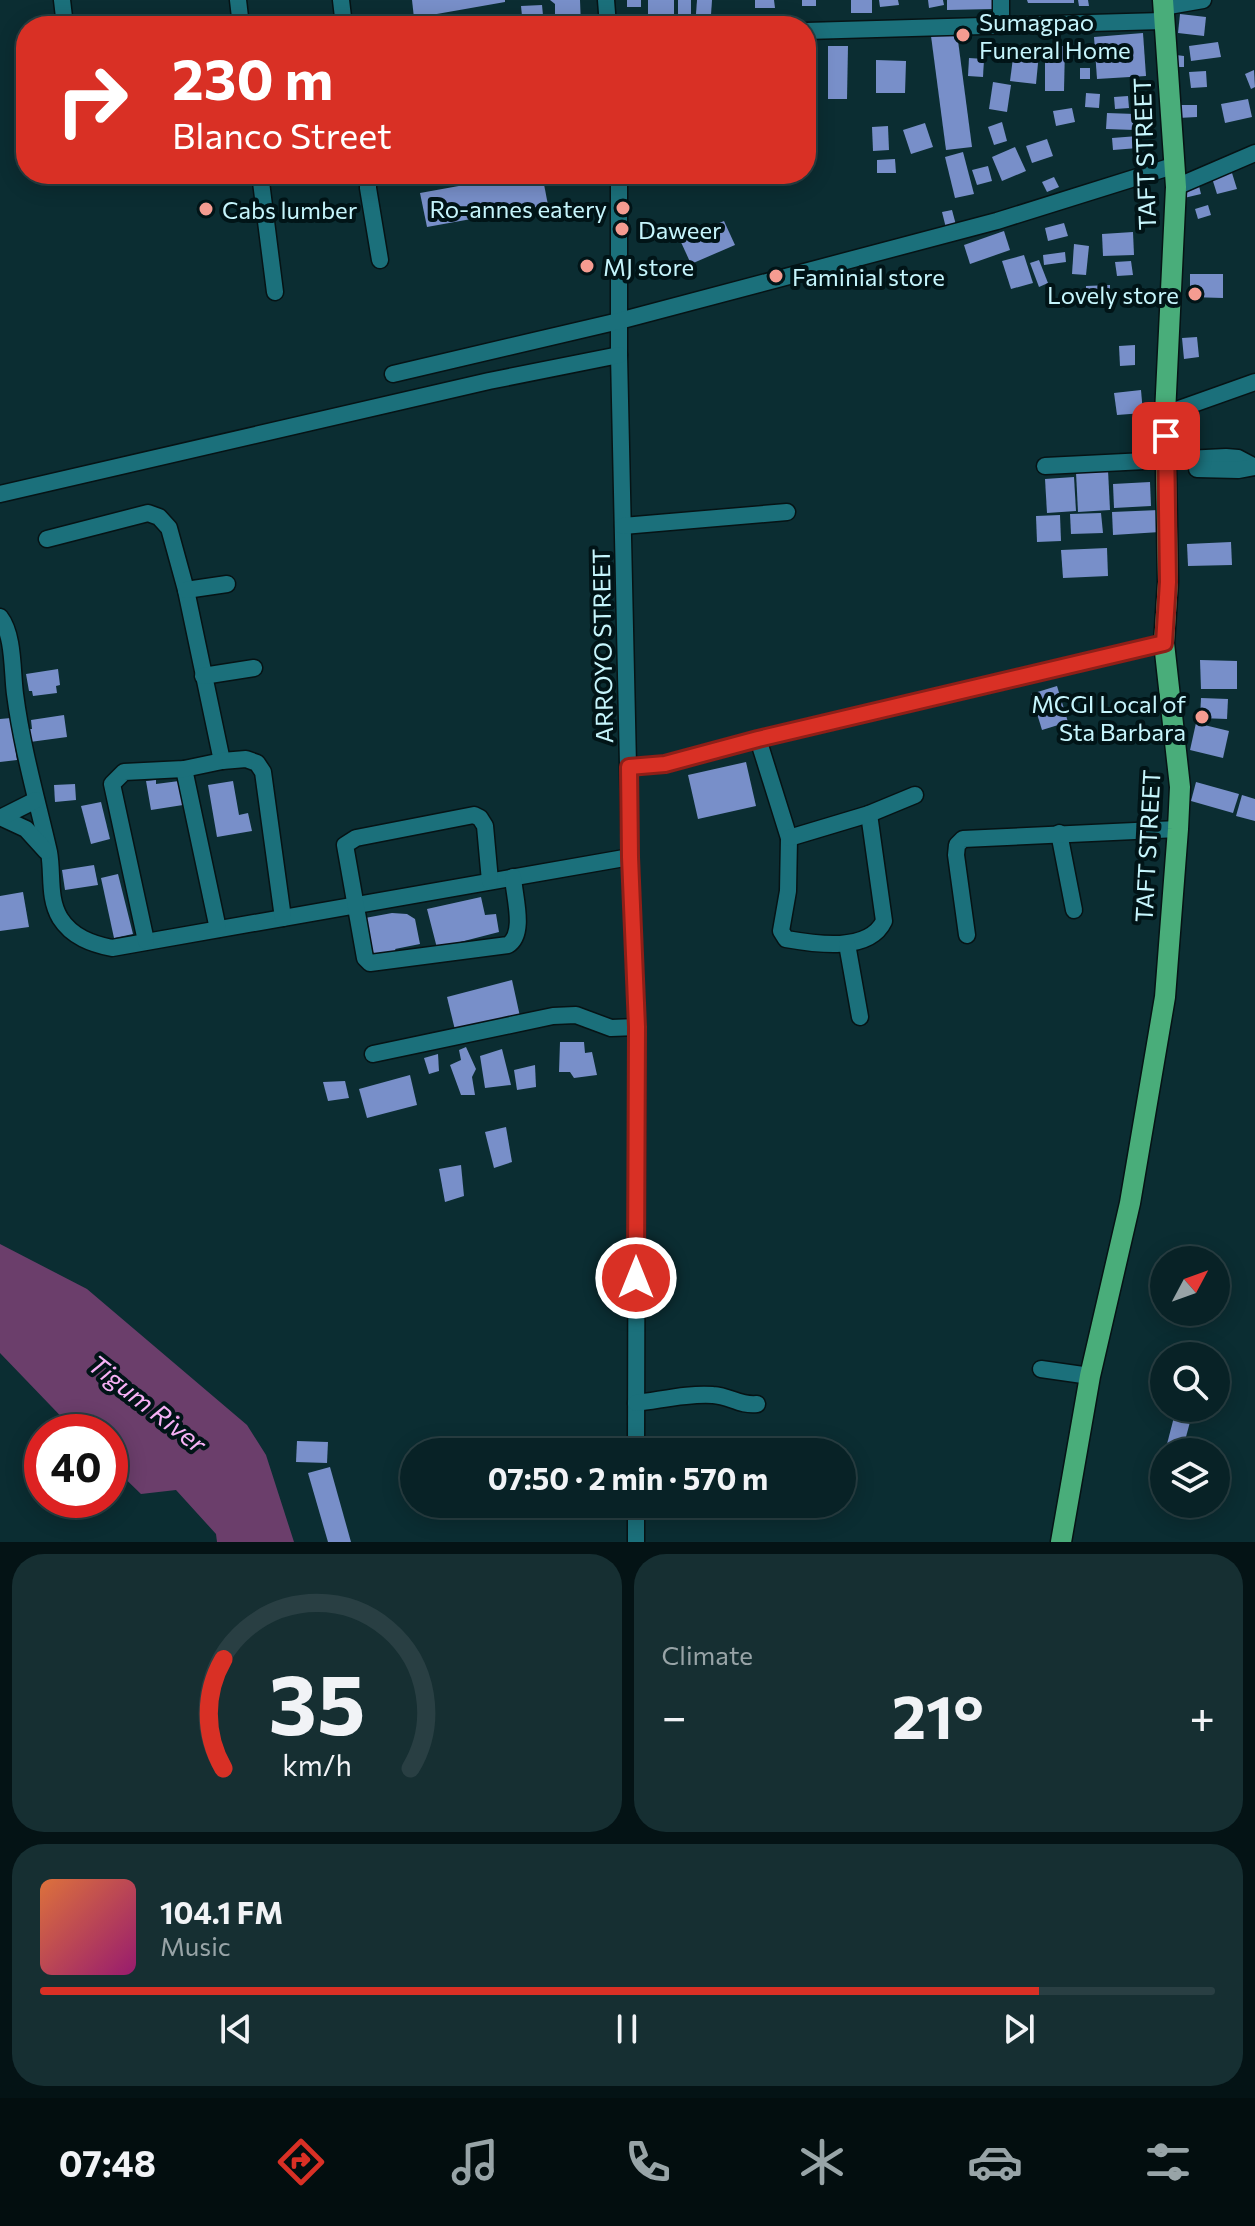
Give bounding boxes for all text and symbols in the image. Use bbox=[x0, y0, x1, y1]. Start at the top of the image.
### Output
place label: Sumagpao Funeral Home bbox=[979, 7, 1131, 64]
marker: Sumagpao Funeral Home bbox=[954, 26, 972, 44]
text: 230 m bbox=[172, 43, 333, 112]
icon: right bbox=[40, 48, 144, 152]
street label: TAFT STREET bbox=[1127, 77, 1161, 231]
text: Blanco Street bbox=[172, 112, 392, 156]
place label: Ro-annes eatery bbox=[429, 194, 607, 223]
place label: Cabs lumber bbox=[222, 195, 358, 224]
marker: Ro-annes eatery bbox=[614, 199, 632, 217]
marker: Cabs lumber bbox=[197, 200, 215, 218]
place label: Daweer bbox=[638, 215, 722, 244]
marker: Daweer bbox=[613, 220, 631, 238]
place label: MJ store bbox=[603, 252, 694, 281]
marker: MJ store bbox=[578, 257, 596, 275]
place label: Faminial store bbox=[792, 262, 945, 291]
marker: Faminial store bbox=[767, 267, 785, 285]
place label: Lovely store bbox=[1047, 280, 1179, 309]
marker: Lovely store bbox=[1186, 285, 1204, 303]
pin bbox=[1132, 402, 1200, 470]
icon: arrive bbox=[1144, 414, 1188, 458]
street label: ARROYO STREET bbox=[586, 548, 618, 744]
place label: MCGI Local of Sta Barbara bbox=[1031, 689, 1187, 746]
marker: MCGI Local of Sta Barbara bbox=[1193, 708, 1211, 726]
street label: TAFT STREET bbox=[1129, 769, 1165, 923]
position arrow bbox=[594, 1236, 678, 1320]
north arrow bbox=[1150, 1246, 1230, 1326]
map controls bbox=[1150, 1246, 1230, 1518]
button: search bbox=[1150, 1342, 1230, 1422]
water label: Tigum River bbox=[83, 1347, 214, 1460]
speed limit sign: 40 bbox=[24, 1414, 128, 1518]
button: layers bbox=[1150, 1438, 1230, 1518]
text: 07:50 · 2 min · 570 m bbox=[488, 1459, 768, 1496]
text: Climate bbox=[662, 1639, 753, 1670]
text: 35 bbox=[268, 1650, 365, 1752]
text: 21° bbox=[892, 1678, 984, 1751]
text: − bbox=[662, 1688, 687, 1742]
text: + bbox=[1189, 1688, 1215, 1742]
text: km/h bbox=[282, 1747, 352, 1782]
text: 104.1 FM bbox=[160, 1893, 283, 1930]
text: Music bbox=[160, 1930, 231, 1961]
icon: previous bbox=[214, 2007, 258, 2051]
icon: pause bbox=[605, 2007, 649, 2051]
icon: next bbox=[997, 2007, 1041, 2051]
icon: directions bbox=[273, 2134, 329, 2190]
icon: music bbox=[447, 2134, 503, 2190]
icon: phone bbox=[620, 2134, 676, 2190]
icon: climate bbox=[794, 2134, 850, 2190]
icon: car bbox=[967, 2134, 1023, 2190]
icon: filters bbox=[1140, 2134, 1196, 2190]
text: 07:48 bbox=[59, 2140, 156, 2184]

